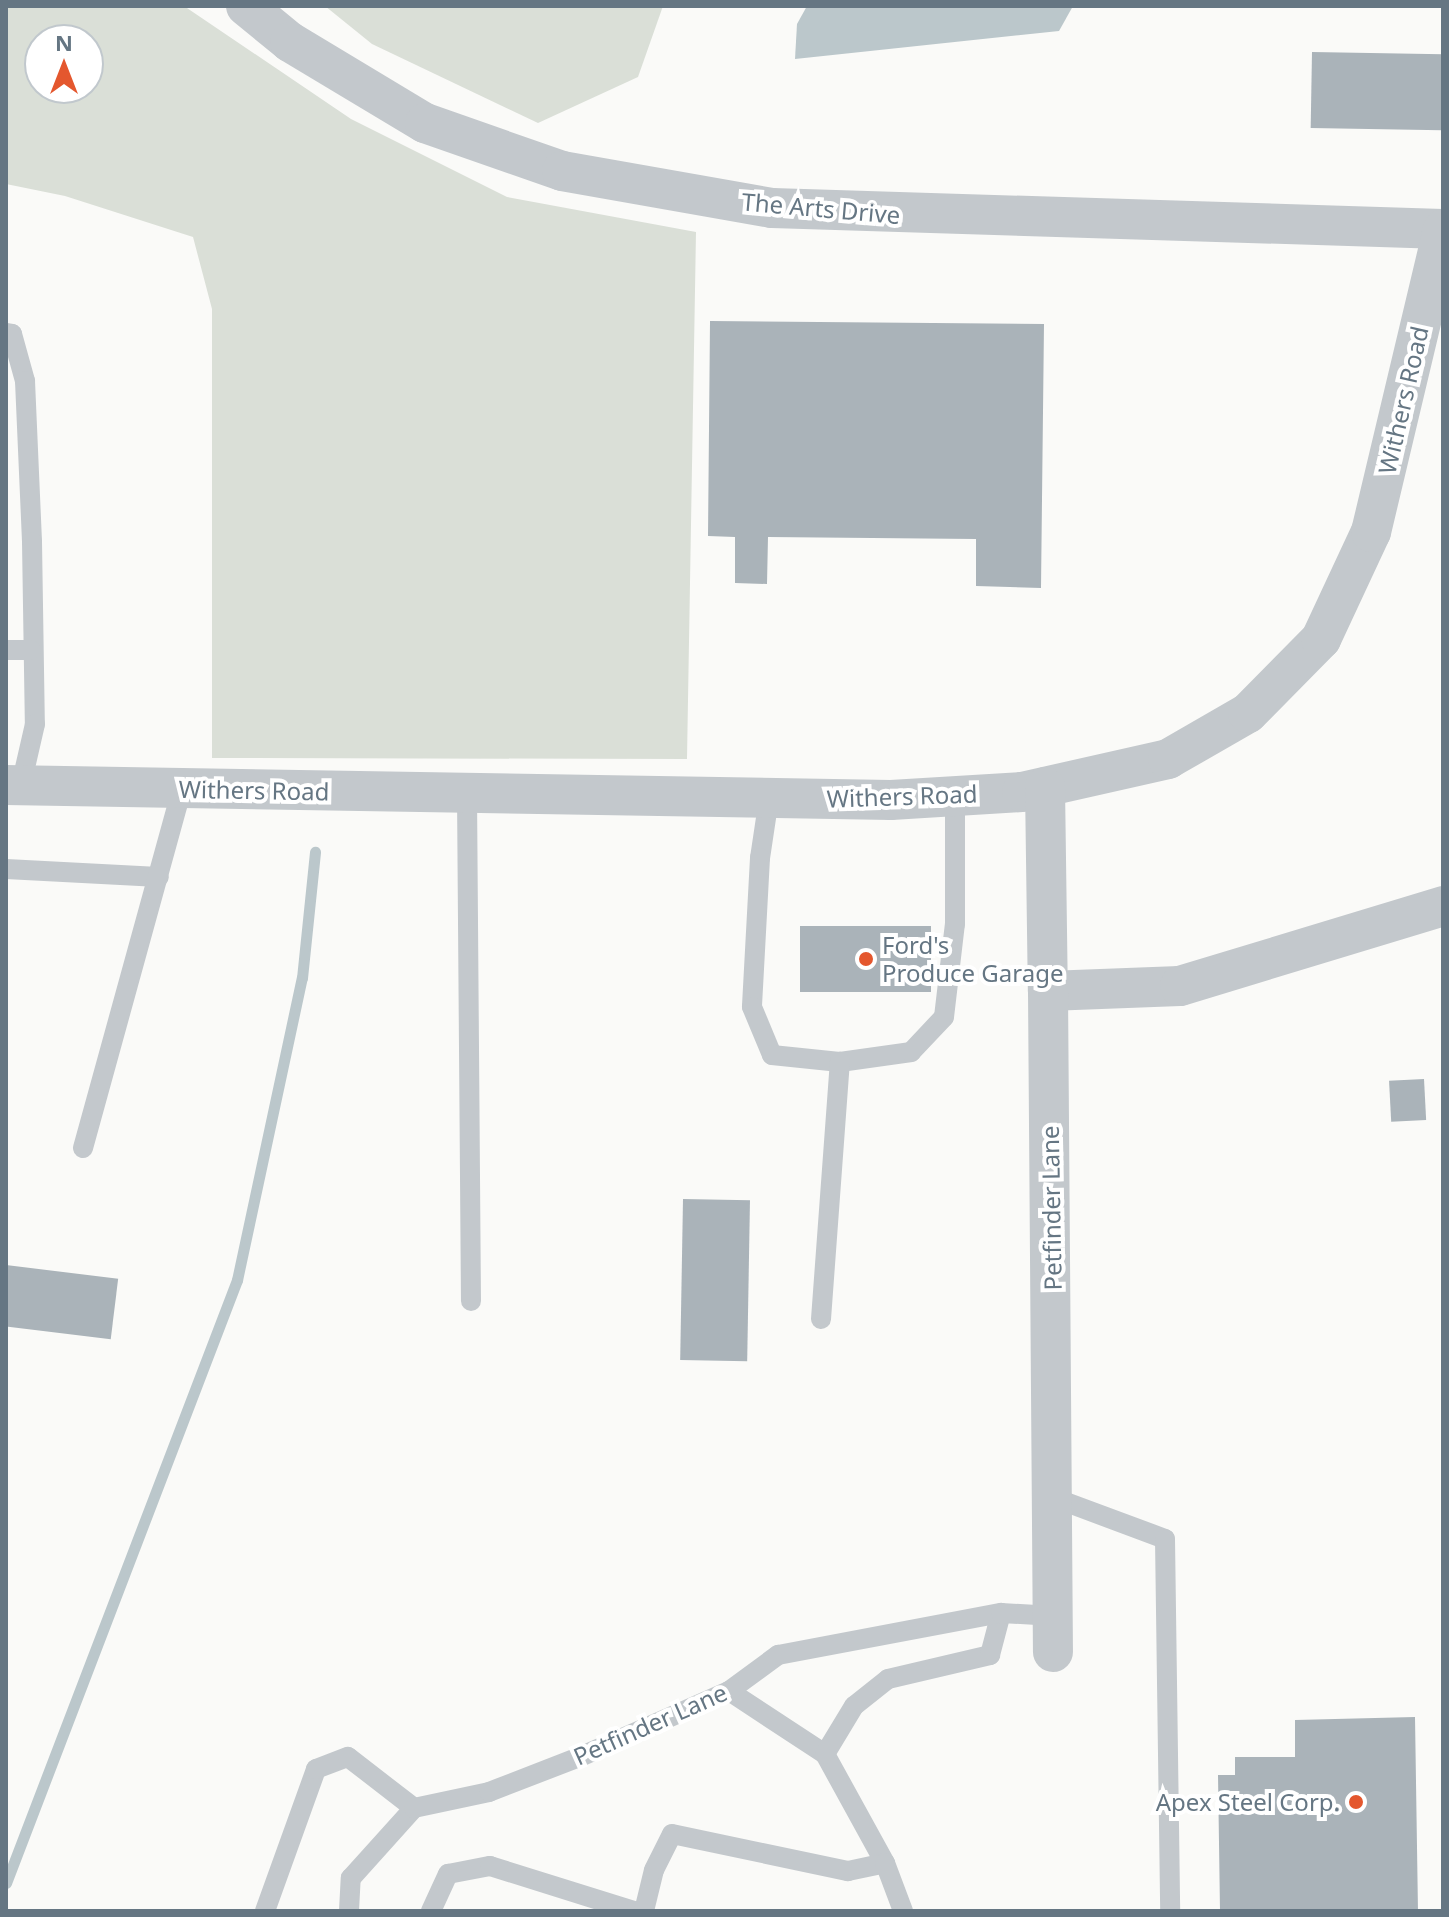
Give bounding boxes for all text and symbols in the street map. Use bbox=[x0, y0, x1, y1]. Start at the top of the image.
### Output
north arrow bbox=[24, 24, 104, 104]
text: N bbox=[55, 27, 73, 57]
street label: The Arts Drive bbox=[741, 187, 901, 229]
street label: Withers Road bbox=[1372, 323, 1434, 477]
street label: Withers Road bbox=[178, 774, 330, 806]
street label: Withers Road bbox=[826, 779, 978, 813]
place label: Ford's Produce Garage bbox=[882, 931, 1063, 987]
marker: Ford's Produce Garage bbox=[857, 950, 875, 968]
street label: Petfinder Lane bbox=[1035, 1125, 1067, 1291]
street label: Petfinder Lane bbox=[569, 1677, 731, 1771]
place label: Apex Steel Corp. bbox=[1156, 1788, 1340, 1816]
marker: Apex Steel Corp. bbox=[1347, 1793, 1365, 1811]

